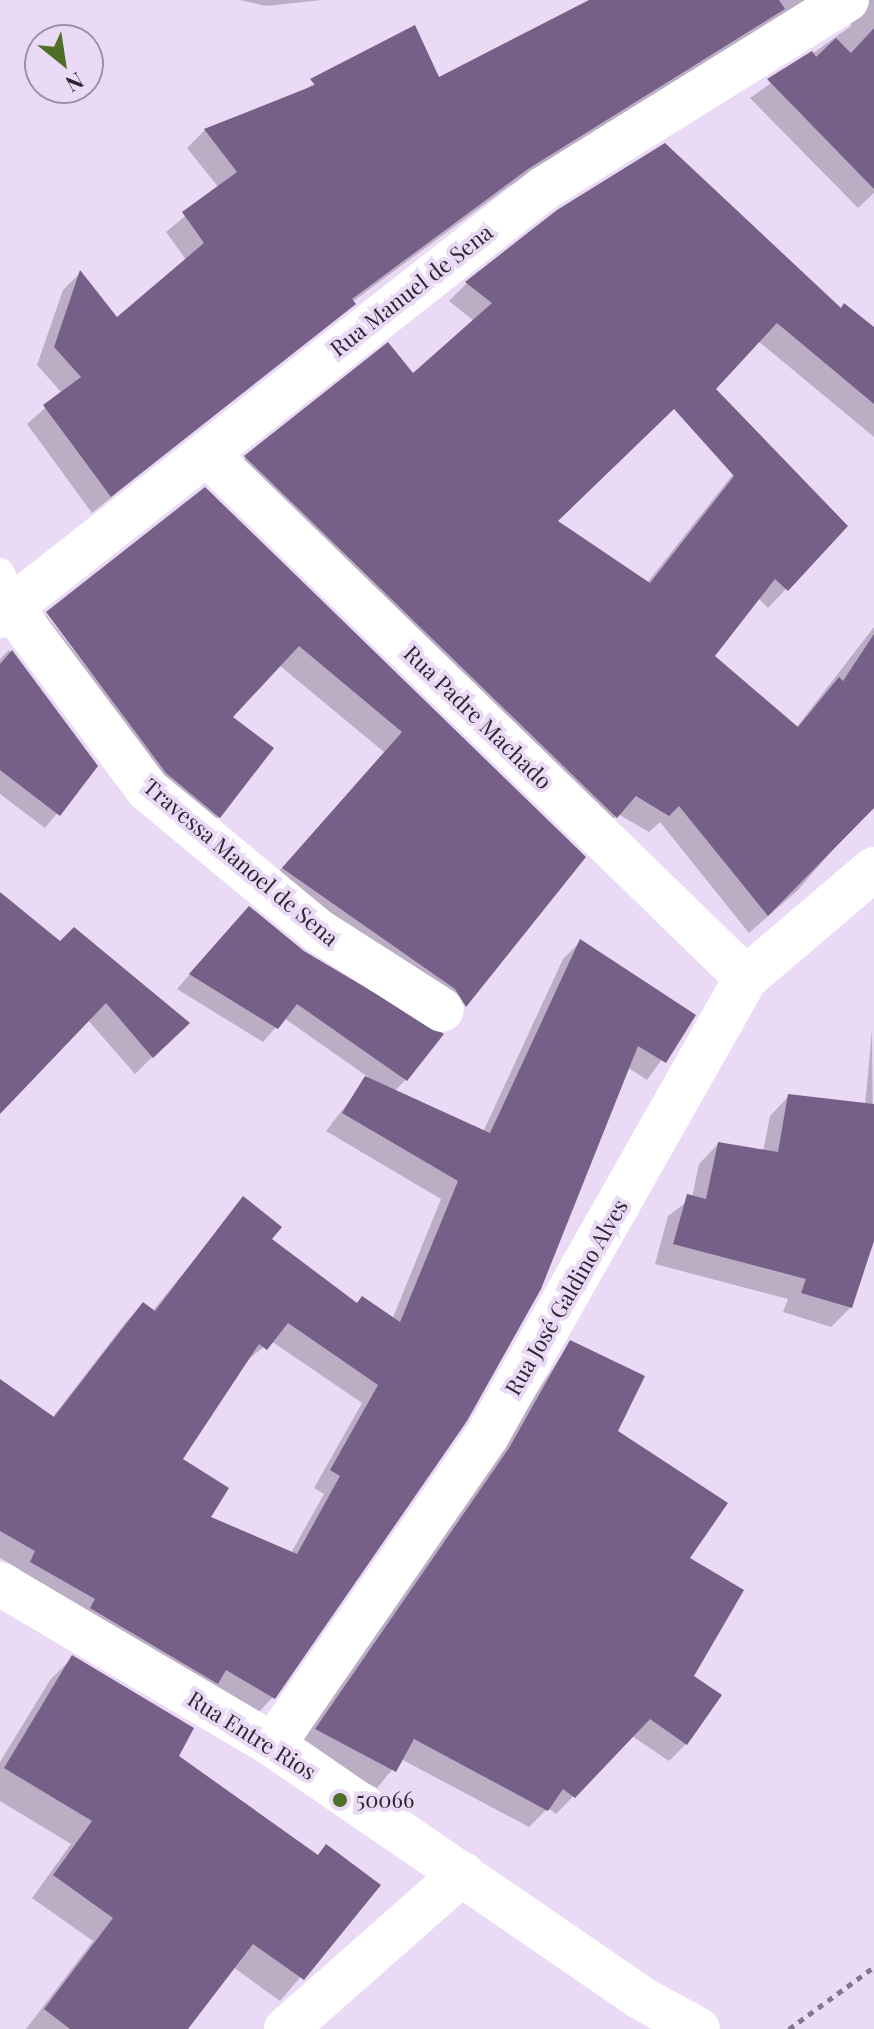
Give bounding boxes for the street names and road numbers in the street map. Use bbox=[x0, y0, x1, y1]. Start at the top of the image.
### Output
street label: Rua Manuel de Sena bbox=[325, 218, 497, 362]
street label: Rua Padre Machado bbox=[399, 640, 557, 794]
street label: Travessa Manoel de Sena bbox=[138, 773, 344, 951]
street label: Rua José Galdino Alves bbox=[499, 1194, 633, 1400]
street label: Rua Entre Rios bbox=[183, 1685, 321, 1785]

